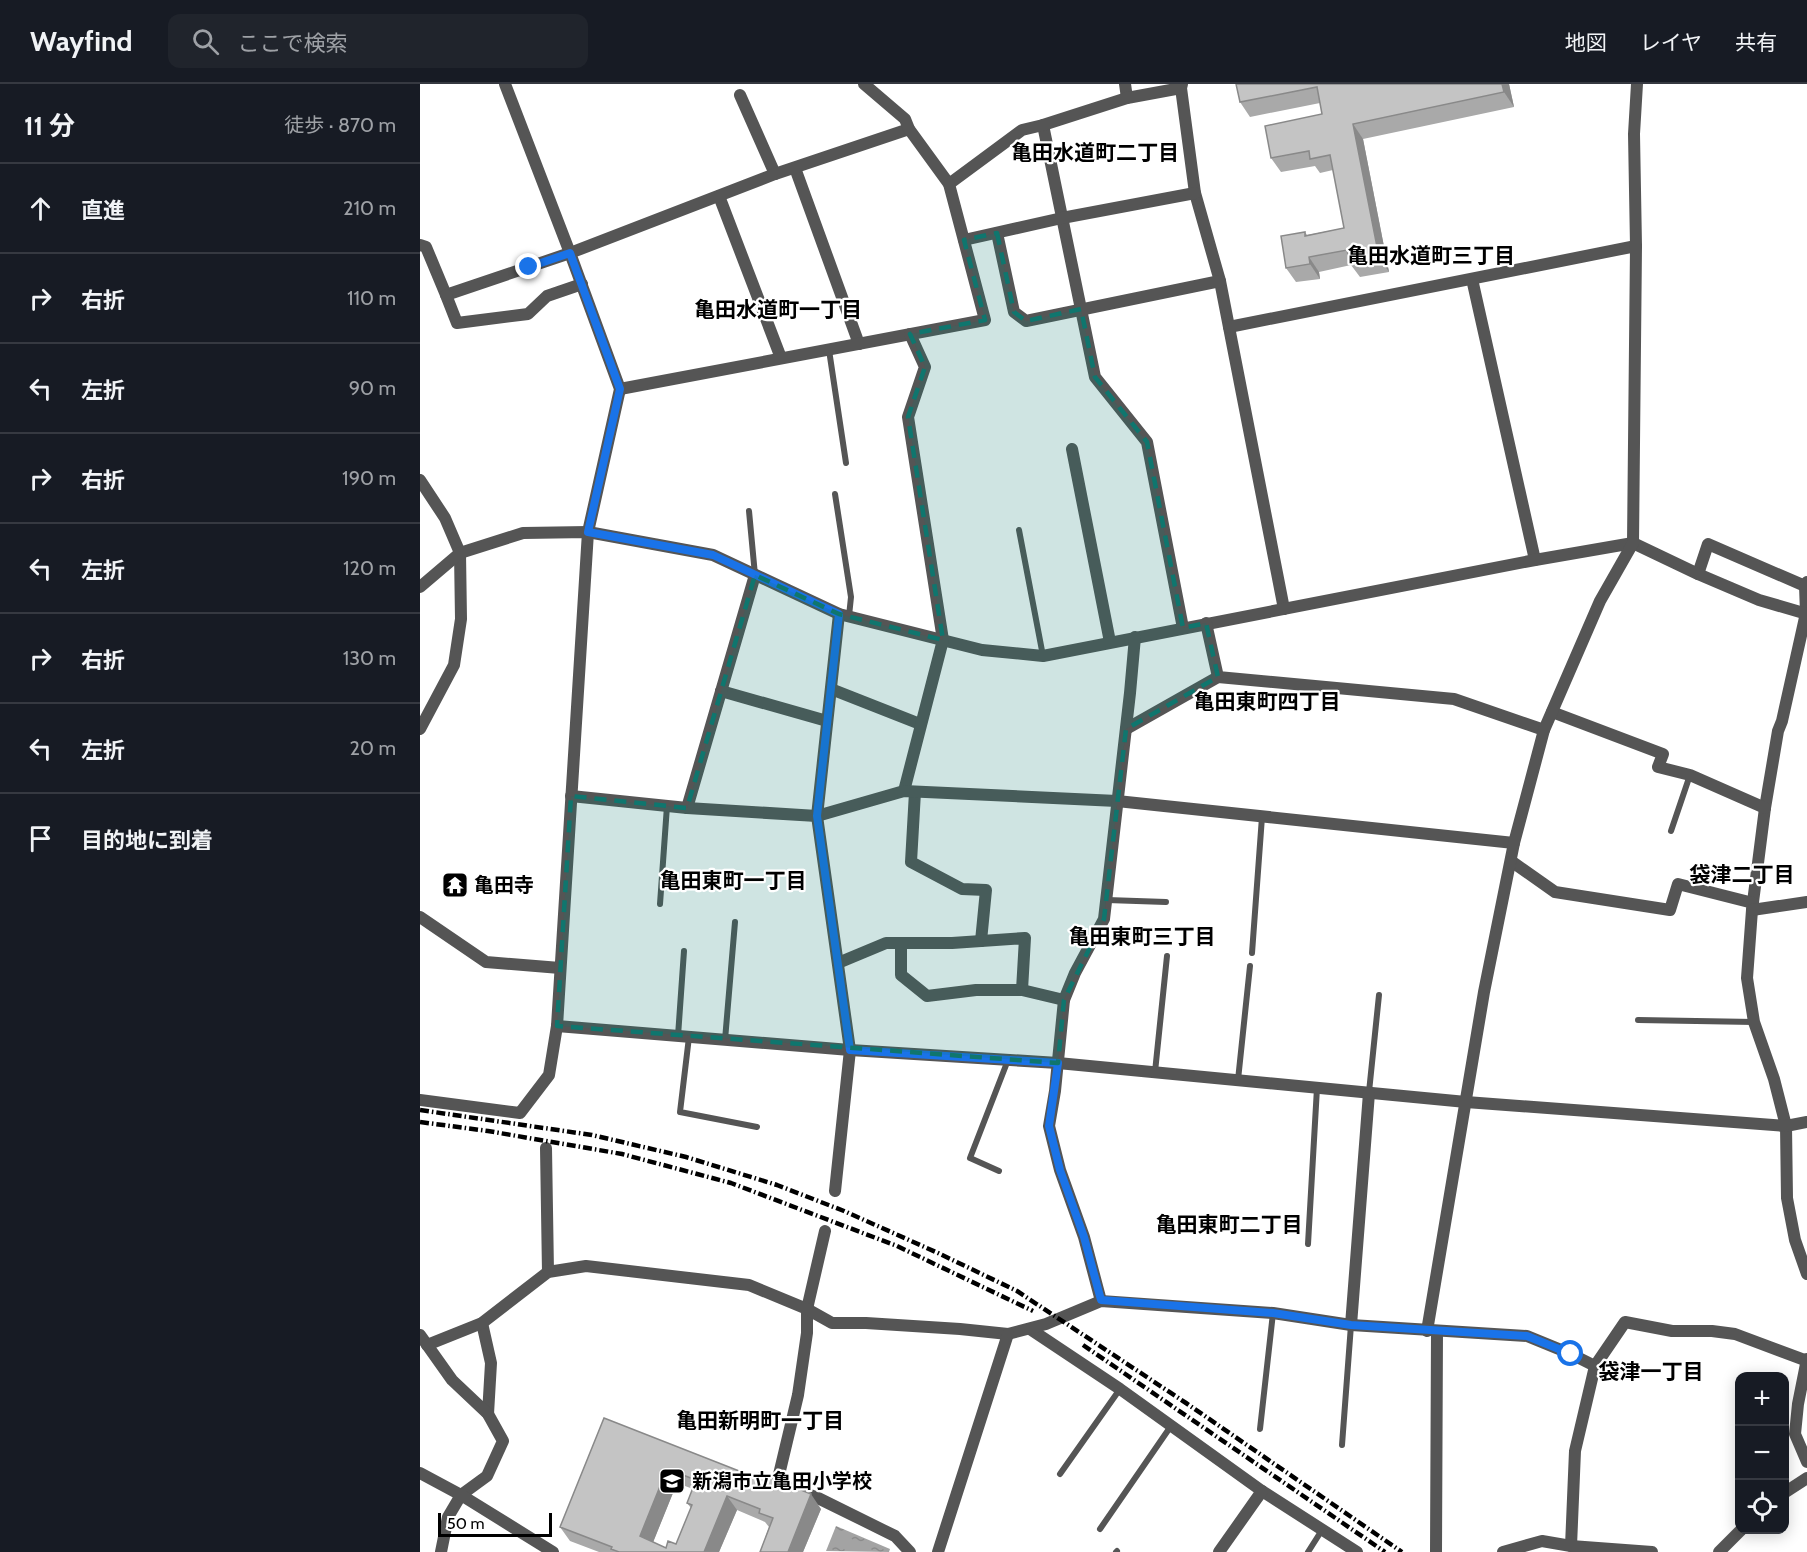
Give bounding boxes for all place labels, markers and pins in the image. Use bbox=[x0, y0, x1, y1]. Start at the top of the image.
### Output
temple icon: 亀田寺 bbox=[440, 870, 470, 900]
place label: 亀田寺 bbox=[474, 873, 534, 897]
school or university icon: 新潟市立亀田小学校 bbox=[657, 1466, 687, 1496]
place label: 新潟市立亀田小学校 bbox=[692, 1469, 872, 1493]

